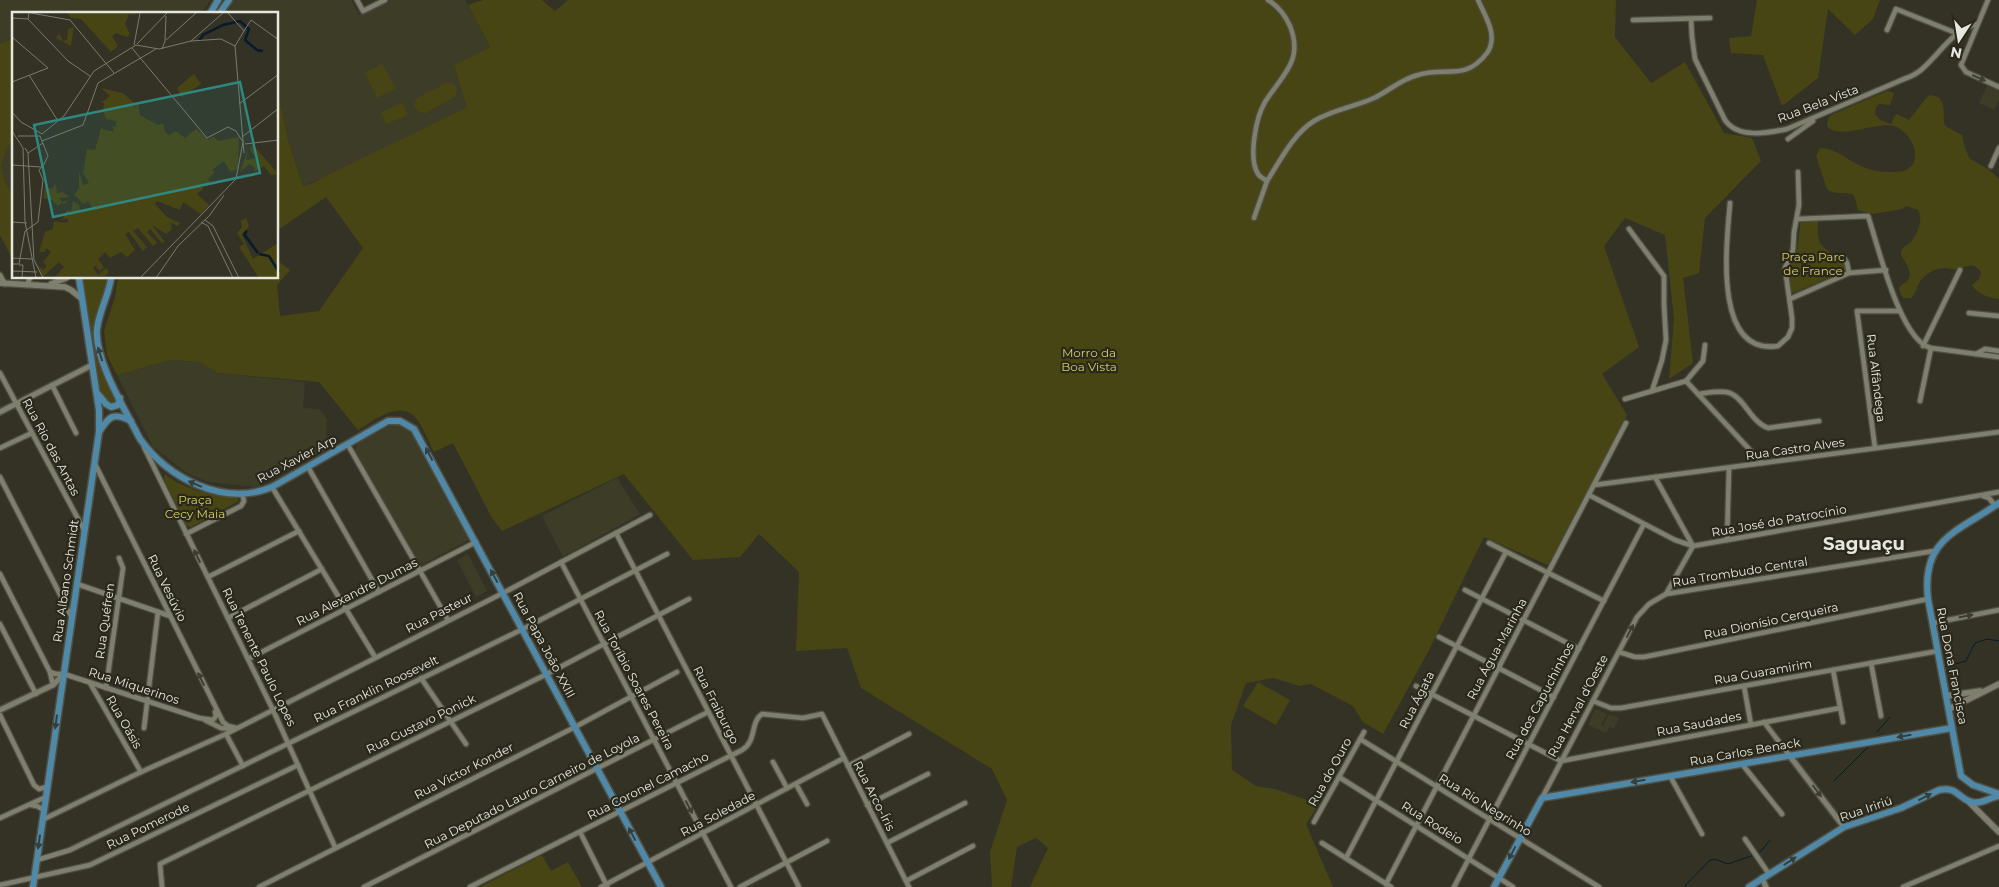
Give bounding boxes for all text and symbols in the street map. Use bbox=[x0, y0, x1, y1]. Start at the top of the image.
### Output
inset map bbox=[12, 12, 279, 279]
north arrow bbox=[1934, 15, 1984, 65]
text: N bbox=[1949, 43, 1964, 63]
one-way arrow bbox=[1972, 74, 1986, 82]
street label: Rua Bela Vista bbox=[1775, 81, 1861, 126]
park label: Praça Parc de France bbox=[1781, 249, 1845, 278]
street label: Rua Alfândega bbox=[1864, 333, 1889, 423]
park label: Morro da Boa Vista bbox=[1061, 345, 1117, 374]
one-way arrow bbox=[96, 346, 104, 361]
street label: Rua Rio das Antas bbox=[19, 396, 83, 498]
street label: Rua Xavier Arp bbox=[254, 431, 339, 486]
street label: Rua Castro Alves bbox=[1744, 434, 1846, 463]
one-way arrow bbox=[425, 447, 433, 461]
one-way arrow bbox=[188, 479, 202, 487]
park label: Praça Cecy Maia bbox=[165, 492, 225, 521]
street label: Rua José do Patrocínio bbox=[1710, 501, 1848, 540]
street label: Rua Albano Schmidt bbox=[49, 518, 82, 643]
district label: Saguaçu bbox=[1823, 533, 1905, 555]
one-way arrow bbox=[193, 549, 201, 563]
street label: Rua Vesúvio bbox=[145, 552, 190, 624]
street label: Rua Trombudo Central bbox=[1671, 553, 1809, 590]
street label: Rua Alexandre Dumas bbox=[294, 554, 420, 629]
one-way arrow bbox=[490, 568, 498, 583]
street label: Rua Quéfren bbox=[92, 582, 117, 660]
street label: Rua Tenente Paulo Lopes bbox=[219, 585, 300, 729]
street label: Rua Pasteur bbox=[403, 589, 475, 636]
street label: Rua Papa João XXIII bbox=[510, 589, 579, 700]
street label: Rua Água-Marinha bbox=[1463, 595, 1530, 702]
street label: Rua Dionísio Cerqueira bbox=[1702, 599, 1839, 642]
street label: Rua Dona Francisca bbox=[1934, 606, 1971, 726]
street label: Rua Toríbio Soares Pereira bbox=[591, 607, 678, 752]
one-way arrow bbox=[1958, 612, 1974, 620]
one-way arrow bbox=[1626, 624, 1634, 638]
street label: Rua dos Capuchinhos bbox=[1502, 639, 1577, 762]
street label: Rua Franklin Roosevelt bbox=[311, 652, 441, 725]
street label: Rua Herval d'Oeste bbox=[1544, 652, 1611, 760]
street label: Rua Guaramirim bbox=[1713, 655, 1813, 688]
street label: Rua Fraiburgo bbox=[690, 663, 743, 746]
street label: Rua Miquerinos bbox=[87, 664, 182, 707]
street label: Rua Ágata bbox=[1396, 669, 1437, 731]
one-way arrow bbox=[197, 672, 205, 686]
street label: Rua Gustavo Ponick bbox=[364, 690, 479, 757]
street label: Rua Oásis bbox=[103, 692, 146, 751]
street label: Rua Saudades bbox=[1655, 708, 1743, 739]
one-way arrow bbox=[52, 715, 60, 731]
street label: Rua Deputado Lauro Carneiro de Loyola bbox=[422, 729, 642, 852]
one-way arrow bbox=[1896, 732, 1912, 740]
street label: Rua Carlos Benack bbox=[1688, 734, 1802, 769]
street label: Rua do Ouro bbox=[1305, 735, 1355, 809]
street label: Rua Victor Konder bbox=[412, 739, 516, 802]
street label: Rua Coronel Camacho bbox=[585, 748, 711, 823]
street label: Rua Arco-Íris bbox=[850, 758, 899, 833]
street label: Rua Rio Negrinho bbox=[1436, 770, 1534, 839]
one-way arrow bbox=[1630, 778, 1646, 786]
one-way arrow bbox=[1811, 784, 1822, 797]
street label: Rua Soledade bbox=[678, 787, 758, 840]
street label: Rua Iririú bbox=[1838, 793, 1894, 824]
one-way arrow bbox=[1917, 793, 1932, 801]
street label: Rua Rodeio bbox=[1399, 798, 1466, 847]
street label: Rua Pomerode bbox=[104, 799, 192, 852]
one-way arrow bbox=[685, 800, 693, 814]
one-way arrow bbox=[628, 827, 637, 840]
one-way arrow bbox=[35, 834, 43, 850]
one-way arrow bbox=[1508, 846, 1516, 861]
one-way arrow bbox=[1783, 856, 1796, 866]

